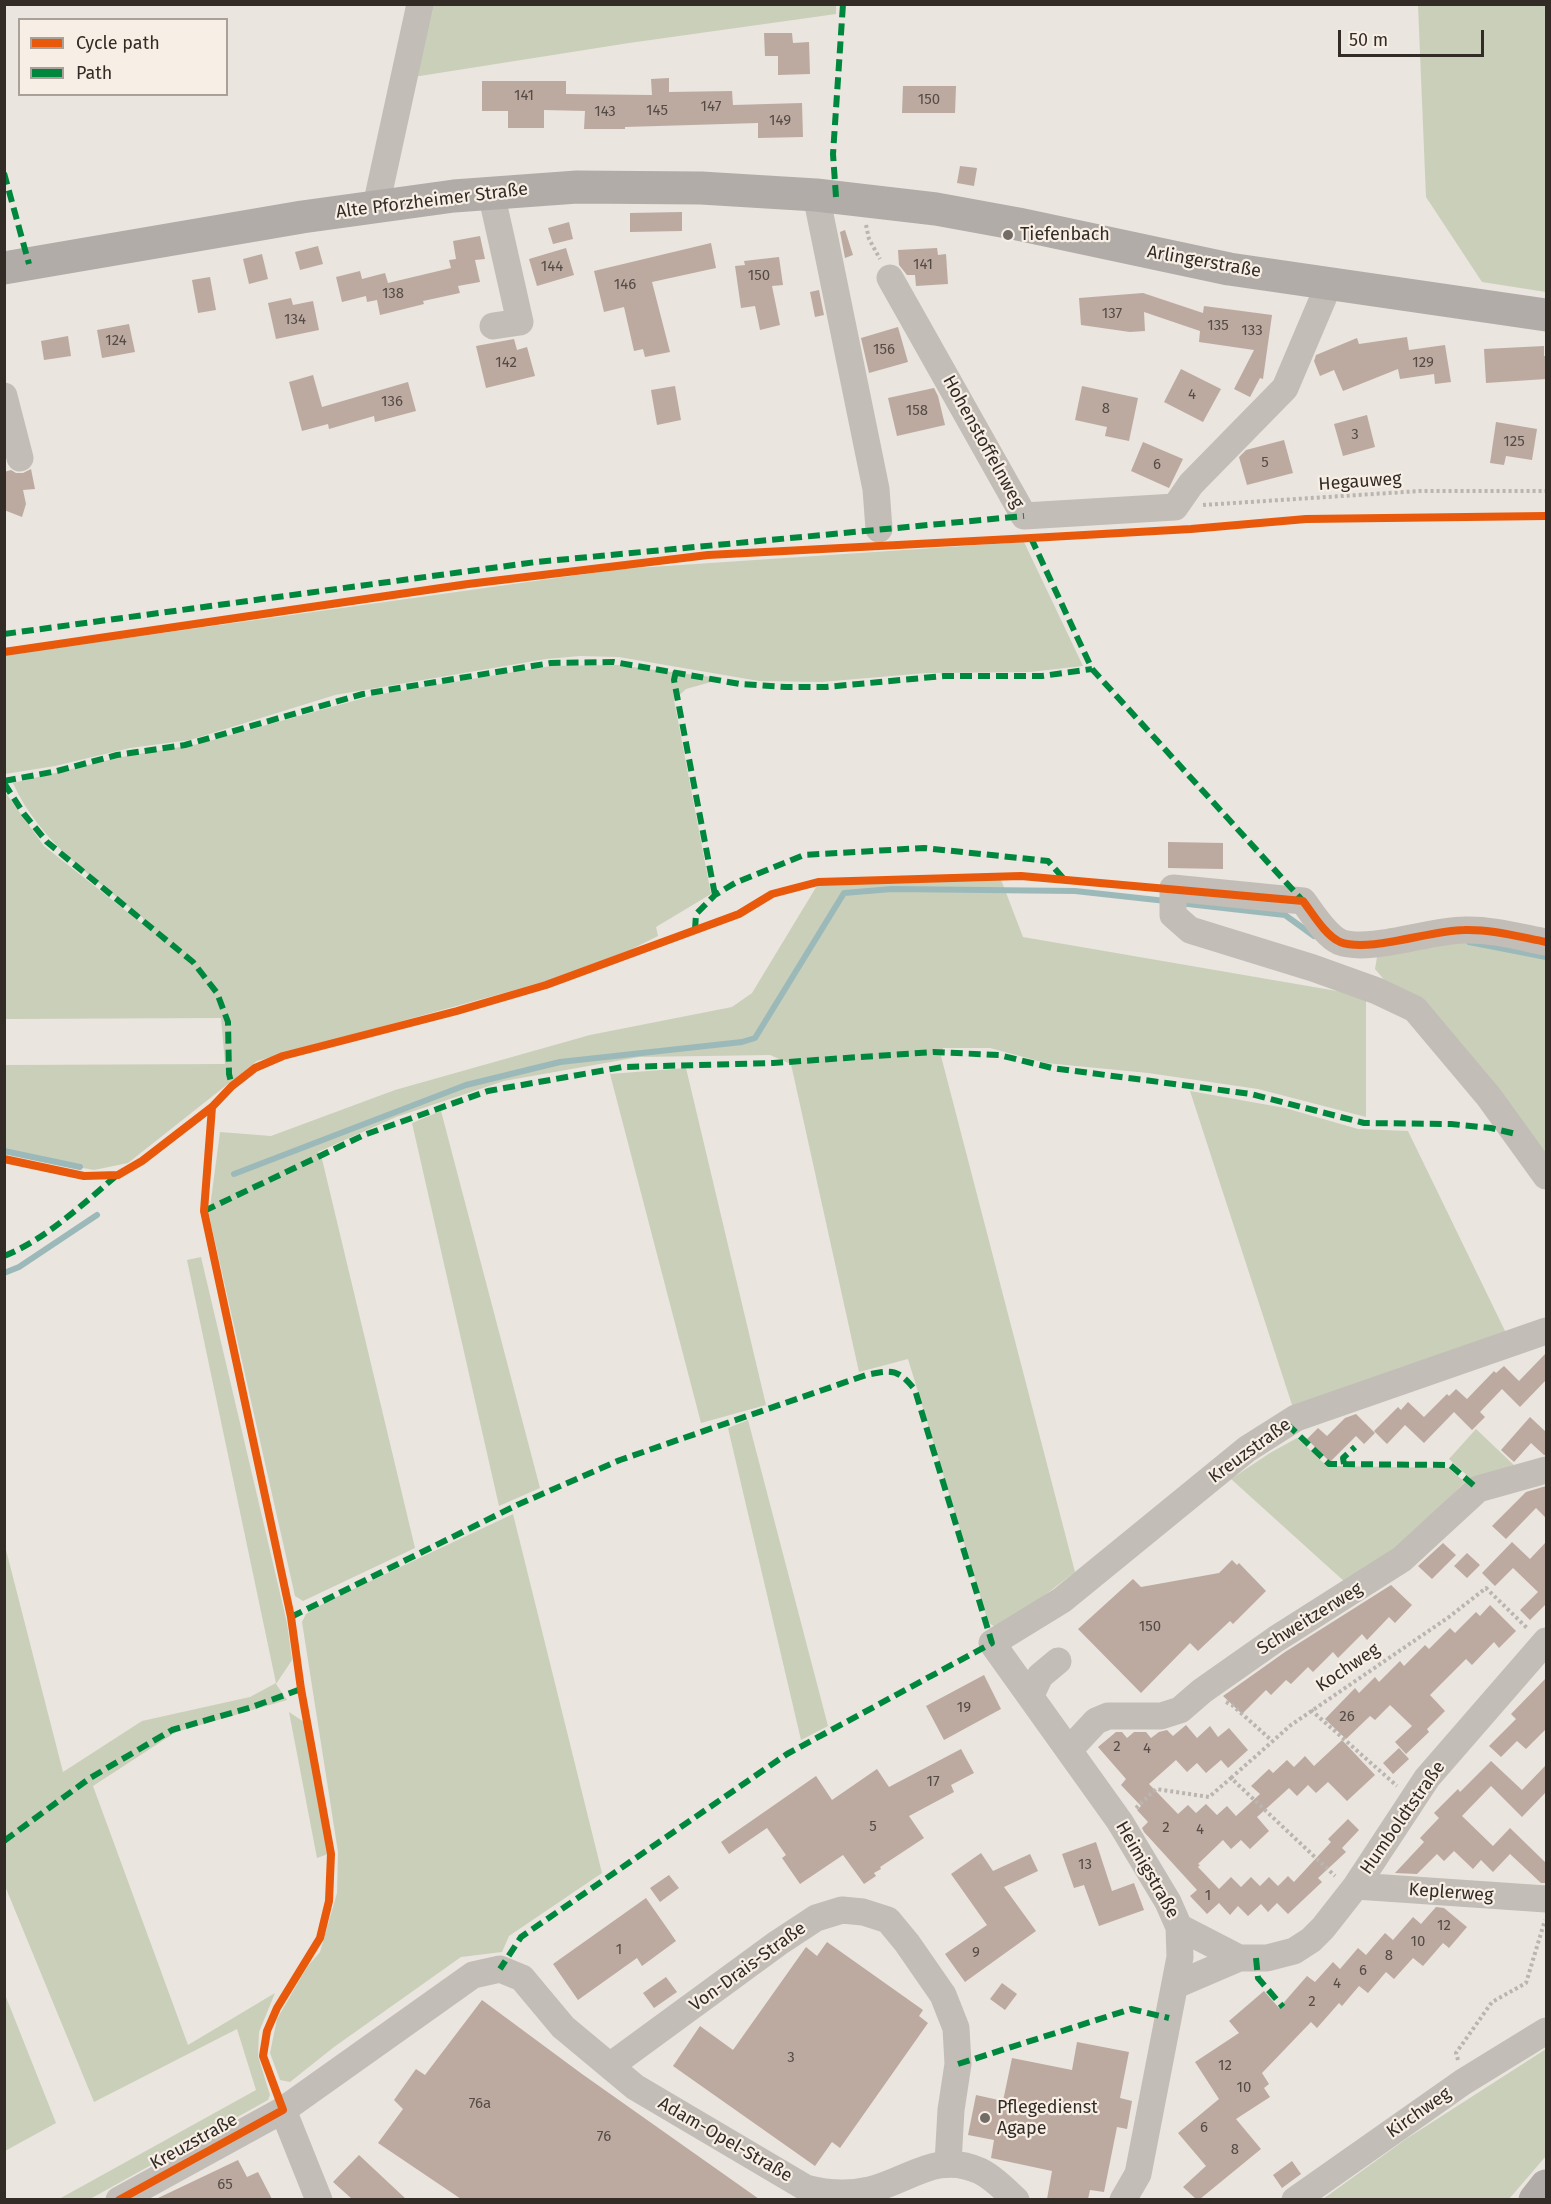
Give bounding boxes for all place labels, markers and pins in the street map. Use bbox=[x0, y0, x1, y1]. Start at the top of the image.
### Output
place label: Tiefenbach bbox=[1020, 224, 1110, 246]
marker: Tiefenbach bbox=[1001, 228, 1015, 242]
place label: Pflegedienst Agape bbox=[997, 2097, 1098, 2140]
marker: Pflegedienst Agape bbox=[978, 2111, 992, 2125]

